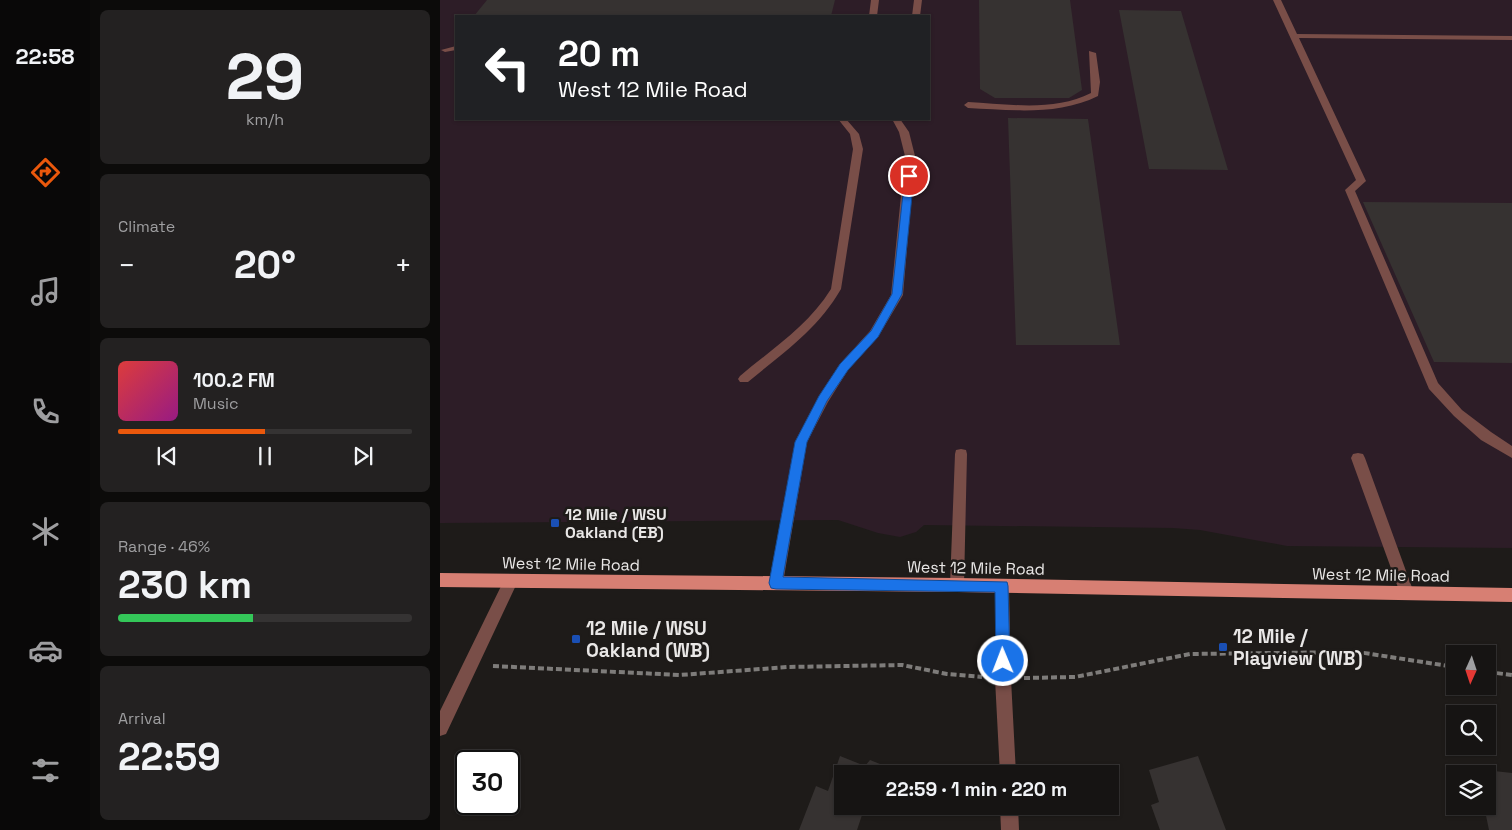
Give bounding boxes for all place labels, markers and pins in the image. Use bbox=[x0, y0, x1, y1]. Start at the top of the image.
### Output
pin bbox=[888, 155, 930, 197]
place label: 12 Mile / WSU Oakland (EB) bbox=[565, 504, 667, 543]
marker: 12 Mile / WSU Oakland (EB) bbox=[549, 517, 561, 529]
place label: 12 Mile / WSU Oakland (WB) bbox=[586, 616, 710, 663]
place label: 12 Mile / Playview (WB) bbox=[1233, 624, 1363, 671]
marker: 12 Mile / WSU Oakland (WB) bbox=[570, 633, 582, 645]
marker: 12 Mile / Playview (WB) bbox=[1217, 641, 1229, 653]

